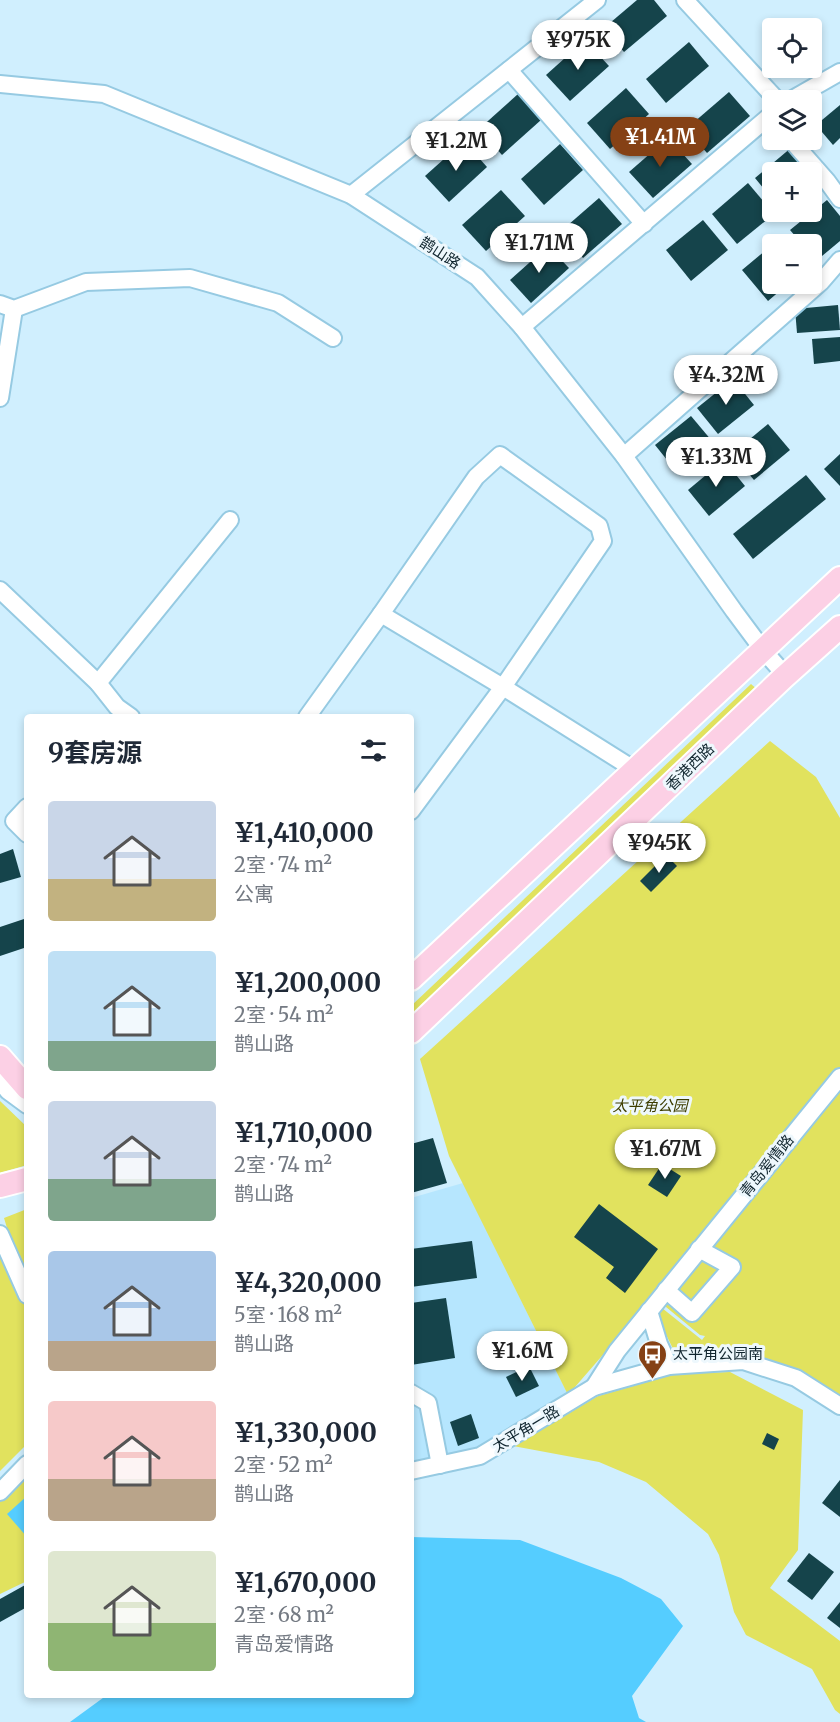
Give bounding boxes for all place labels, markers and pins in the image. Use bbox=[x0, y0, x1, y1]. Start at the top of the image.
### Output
pin: ¥975K bbox=[536, 20, 620, 71]
pin: ¥1.41M bbox=[611, 117, 709, 168]
pin: ¥1.2M bbox=[414, 121, 498, 172]
pin: ¥1.71M bbox=[490, 223, 588, 274]
pin: ¥4.32M bbox=[677, 355, 775, 406]
pin: ¥1.33M bbox=[667, 437, 765, 488]
pin: ¥945K bbox=[617, 823, 701, 874]
pin: ¥1.67M bbox=[616, 1129, 714, 1180]
pin: ¥1.6M bbox=[480, 1331, 564, 1382]
bus stop icon: 太平角公园南 bbox=[636, 1338, 668, 1380]
place label: 太平角公园南 bbox=[673, 1344, 763, 1363]

